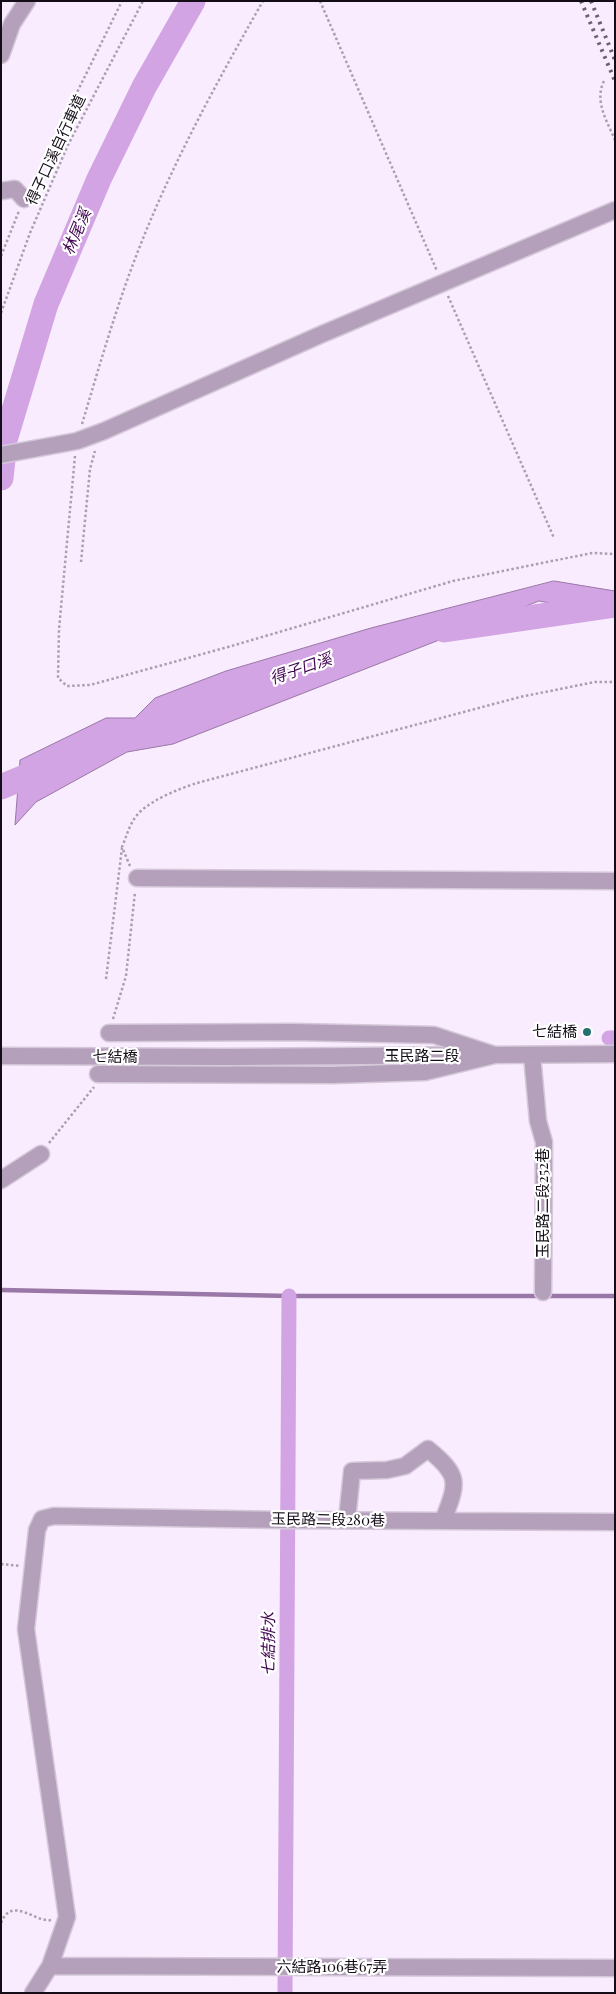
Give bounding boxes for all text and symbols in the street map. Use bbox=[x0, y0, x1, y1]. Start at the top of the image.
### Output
street label: 得子口溪自行車道 bbox=[22, 92, 90, 208]
water label: 林尾溪 bbox=[59, 206, 95, 258]
water label: 得子口溪 bbox=[268, 650, 334, 688]
place label: 七結橋 bbox=[532, 1023, 577, 1041]
marker: 七結橋 bbox=[581, 1026, 593, 1038]
street label: 玉民路二段 bbox=[385, 1047, 459, 1065]
street label: 七結橋 bbox=[93, 1048, 137, 1066]
street label: 玉民路二段252巷 bbox=[534, 1148, 552, 1258]
street label: 玉民路二段280巷 bbox=[271, 1510, 385, 1530]
water label: 七結排水 bbox=[259, 1612, 279, 1676]
street label: 六結路106巷67弄 bbox=[276, 1958, 388, 1976]

